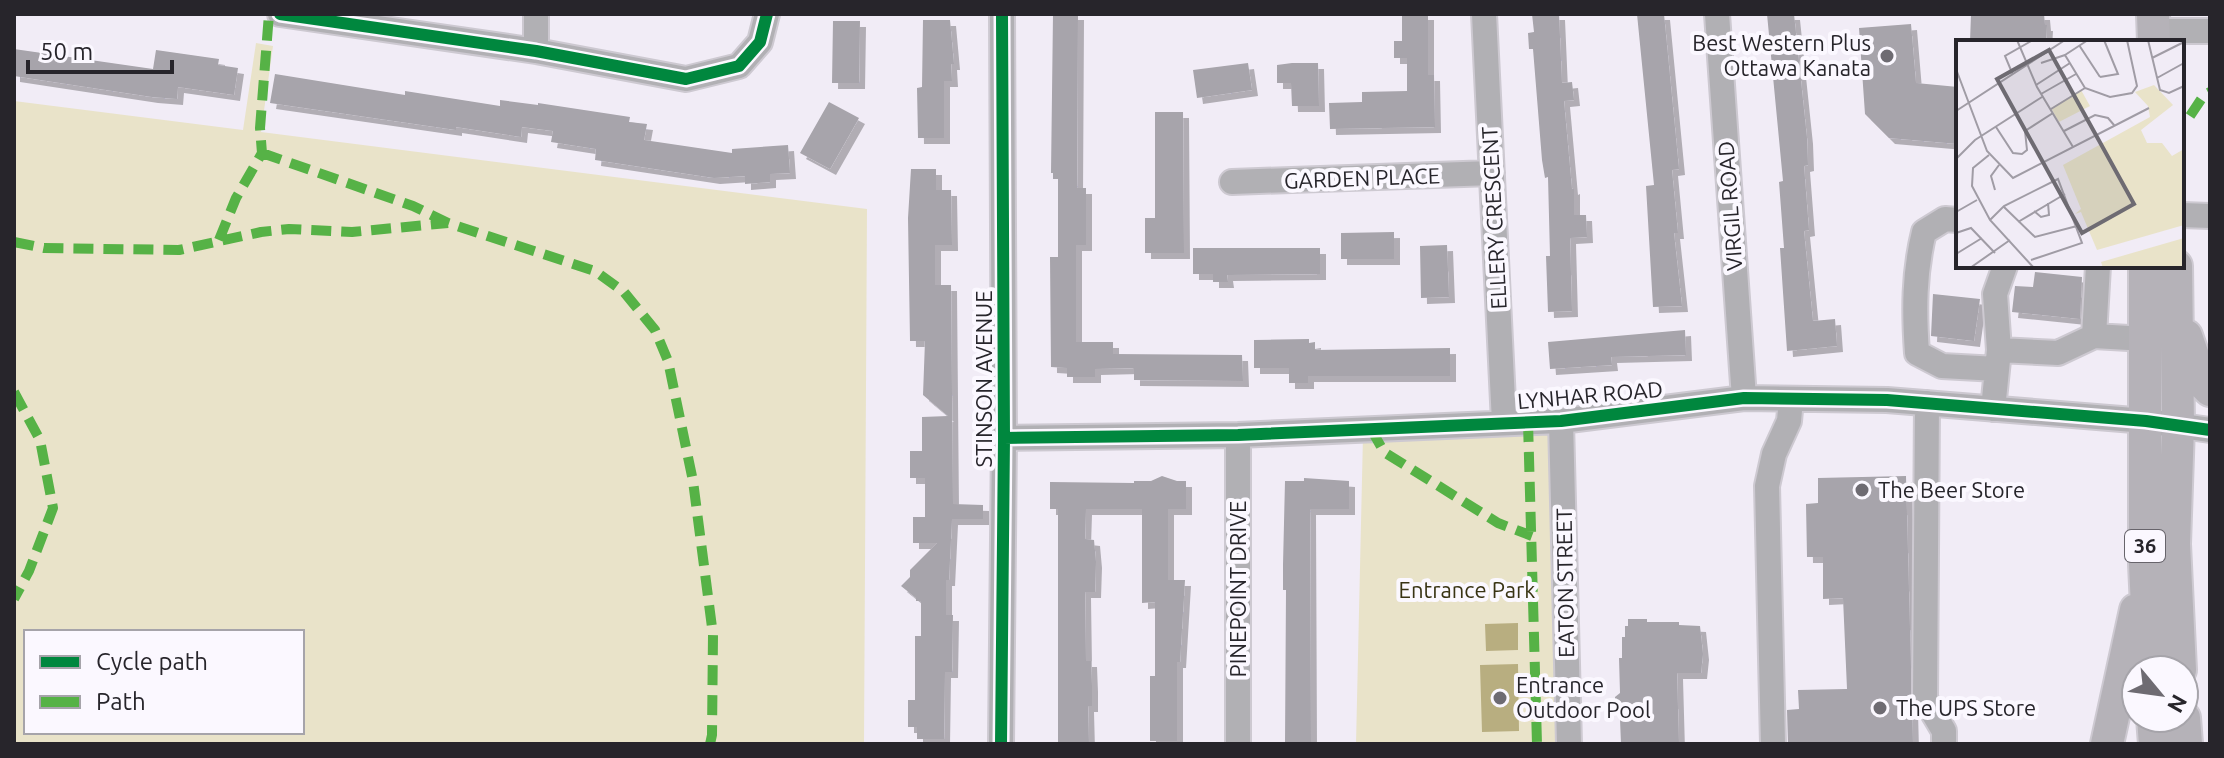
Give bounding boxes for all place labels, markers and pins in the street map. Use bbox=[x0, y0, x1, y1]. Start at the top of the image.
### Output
place label: Best Western Plus Ottawa Kanata bbox=[1692, 30, 1871, 80]
marker: Best Western Plus Ottawa Kanata bbox=[1878, 47, 1896, 65]
place label: The Beer Store bbox=[1878, 477, 2025, 502]
marker: The Beer Store bbox=[1853, 481, 1871, 499]
place label: Entrance Outdoor Pool bbox=[1516, 672, 1651, 722]
marker: Entrance Outdoor Pool bbox=[1491, 689, 1509, 707]
place label: The UPS Store bbox=[1896, 695, 2036, 720]
marker: The UPS Store bbox=[1871, 699, 1889, 717]

